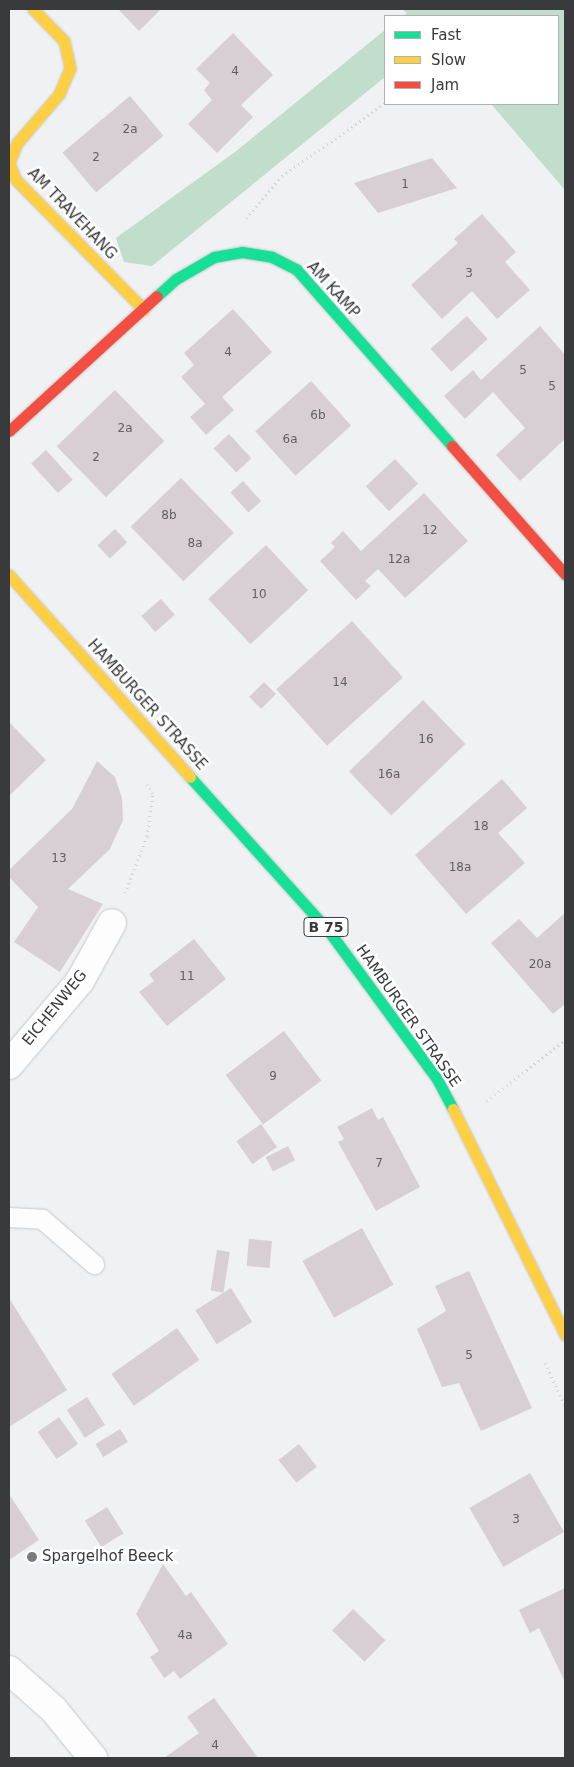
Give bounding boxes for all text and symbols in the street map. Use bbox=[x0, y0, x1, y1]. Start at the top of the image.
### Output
legend bbox=[384, 15, 559, 105]
text: Fast bbox=[431, 26, 461, 44]
text: Slow bbox=[431, 51, 466, 69]
house number: 4 bbox=[231, 65, 239, 79]
text: Jam bbox=[431, 76, 459, 94]
house number: 2a bbox=[123, 123, 137, 137]
house number: 2 bbox=[92, 151, 100, 165]
street label: AM TRAVEHANG bbox=[24, 164, 120, 264]
house number: 1 bbox=[401, 178, 409, 192]
street label: AM KAMP bbox=[303, 258, 363, 322]
house number: 3 bbox=[465, 267, 473, 281]
house number: 4 bbox=[224, 346, 232, 360]
house number: 5 bbox=[519, 364, 527, 378]
house number: 5 bbox=[548, 380, 556, 394]
house number: 6b bbox=[310, 409, 326, 423]
house number: 2a bbox=[118, 422, 132, 436]
house number: 6a bbox=[283, 433, 297, 447]
house number: 2 bbox=[92, 451, 100, 465]
house number: 8b bbox=[161, 509, 177, 523]
house number: 12 bbox=[422, 524, 438, 538]
house number: 8a bbox=[188, 537, 202, 551]
house number: 12a bbox=[388, 553, 410, 567]
house number: 10 bbox=[251, 588, 267, 602]
street label: HAMBURGER STRASSE bbox=[84, 636, 210, 774]
house number: 14 bbox=[332, 676, 348, 690]
house number: 16 bbox=[418, 733, 434, 747]
house number: 16a bbox=[378, 768, 400, 782]
house number: 18 bbox=[473, 820, 489, 834]
house number: 13 bbox=[51, 852, 67, 866]
house number: 18a bbox=[449, 861, 471, 875]
road number: B 75 bbox=[302, 916, 350, 939]
street label: HAMBURGER STRASSE bbox=[352, 941, 464, 1091]
house number: 20a bbox=[529, 958, 551, 972]
street label: EICHENWEG bbox=[19, 966, 91, 1050]
house number: 11 bbox=[179, 970, 195, 984]
house number: 9 bbox=[269, 1070, 277, 1084]
house number: 7 bbox=[375, 1157, 383, 1171]
house number: 5 bbox=[465, 1349, 473, 1363]
house number: 3 bbox=[512, 1513, 520, 1527]
place label: Spargelhof Beeck bbox=[42, 1548, 173, 1566]
marker: Spargelhof Beeck bbox=[26, 1551, 38, 1563]
house number: 4a bbox=[178, 1629, 192, 1643]
house number: 4 bbox=[211, 1739, 219, 1753]

